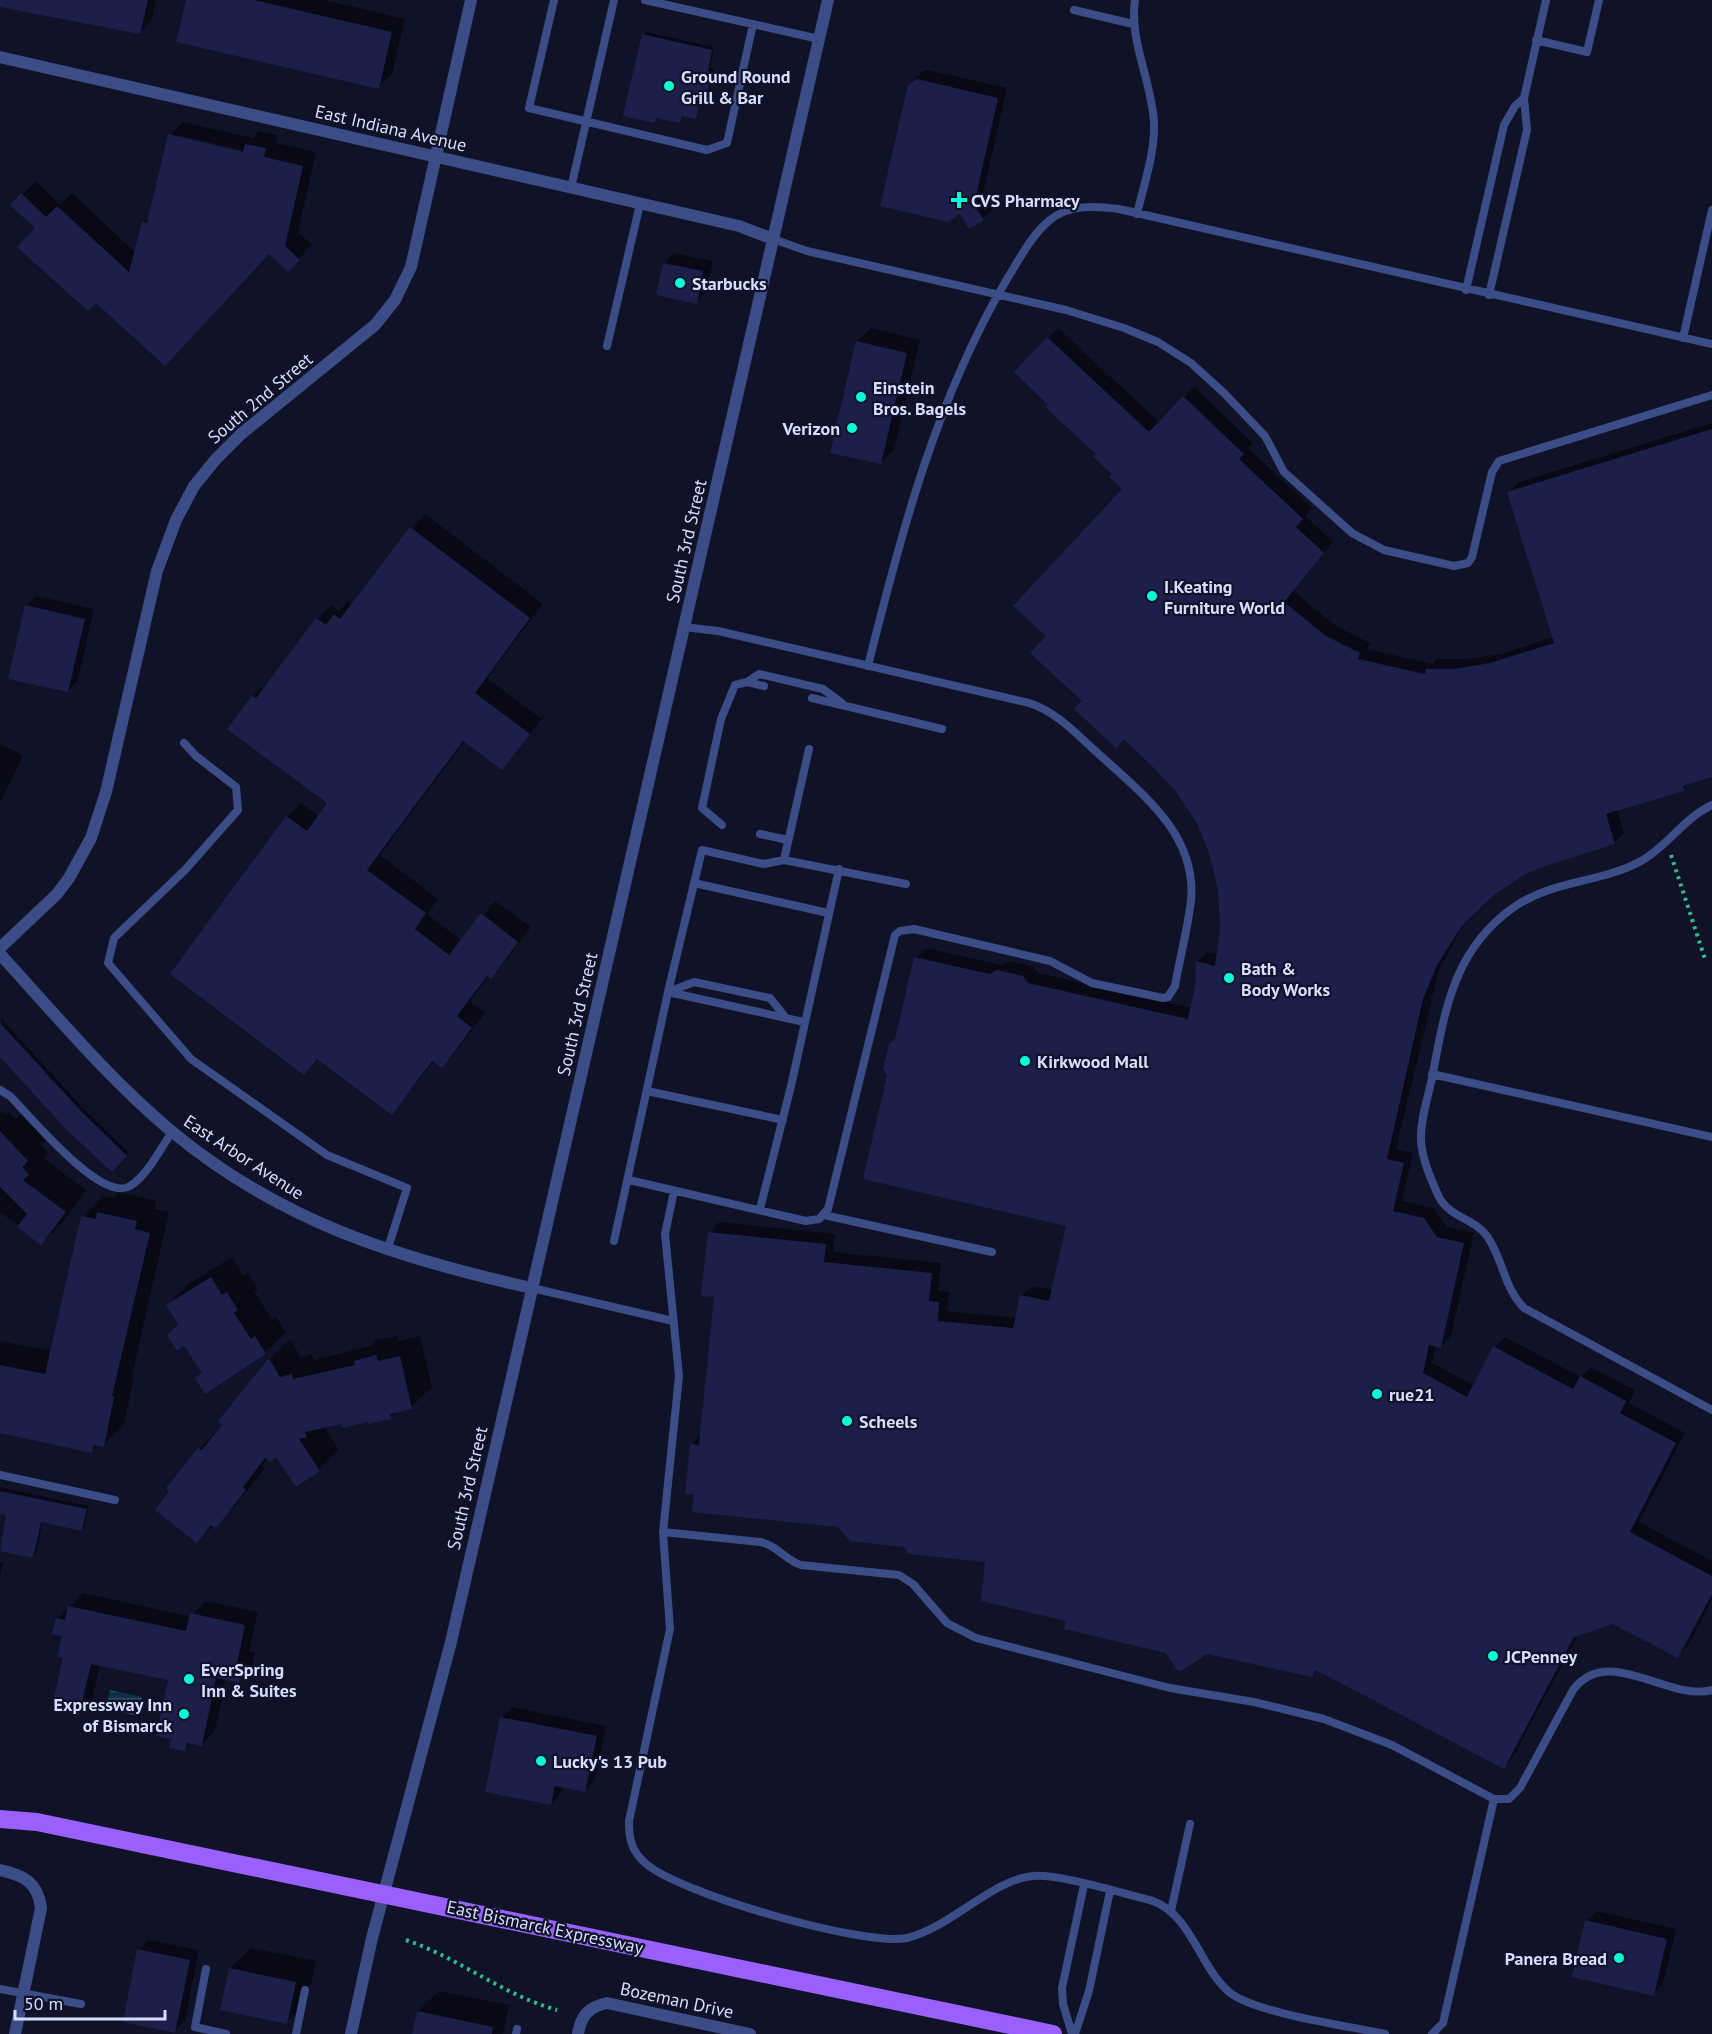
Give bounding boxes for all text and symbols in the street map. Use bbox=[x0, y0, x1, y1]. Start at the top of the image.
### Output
place label: Ground Round Grill & Bar bbox=[681, 65, 791, 109]
marker: Ground Round Grill & Bar bbox=[662, 79, 676, 93]
street label: East Indiana Avenue bbox=[313, 99, 469, 157]
place label: CVS Pharmacy bbox=[971, 189, 1080, 212]
marker: CVS Pharmacy bbox=[952, 193, 966, 207]
place label: Starbucks bbox=[692, 272, 767, 295]
marker: Starbucks bbox=[673, 276, 687, 290]
street label: South 2nd Street bbox=[203, 347, 317, 449]
place label: Einstein Bros. Bagels bbox=[873, 376, 967, 420]
marker: Einstein Bros. Bagels bbox=[854, 390, 868, 404]
place label: Verizon bbox=[782, 417, 840, 440]
marker: Verizon bbox=[845, 421, 859, 435]
street label: South 3rd Street bbox=[661, 477, 711, 605]
place label: I.Keating Furniture World bbox=[1164, 575, 1285, 619]
marker: I.Keating Furniture World bbox=[1145, 589, 1159, 603]
street label: South 3rd Street bbox=[552, 950, 602, 1078]
place label: Bath & Body Works bbox=[1241, 957, 1330, 1001]
marker: Bath & Body Works bbox=[1222, 971, 1236, 985]
place label: Kirkwood Mall bbox=[1037, 1050, 1149, 1073]
marker: Kirkwood Mall bbox=[1018, 1054, 1032, 1068]
street label: East Arbor Avenue bbox=[179, 1109, 309, 1205]
place label: rue21 bbox=[1389, 1383, 1435, 1406]
marker: rue21 bbox=[1370, 1387, 1384, 1401]
place label: Scheels bbox=[859, 1410, 918, 1433]
marker: Scheels bbox=[840, 1414, 854, 1428]
street label: South 3rd Street bbox=[442, 1424, 492, 1552]
place label: JCPenney bbox=[1504, 1645, 1577, 1668]
marker: JCPenney bbox=[1486, 1649, 1500, 1663]
place label: EverSpring Inn & Suites bbox=[201, 1658, 297, 1702]
marker: EverSpring Inn & Suites bbox=[182, 1672, 196, 1686]
place label: Expressway Inn of Bismarck bbox=[54, 1693, 172, 1737]
marker: Expressway Inn of Bismarck bbox=[177, 1707, 191, 1721]
place label: Lucky's 13 Pub bbox=[553, 1750, 667, 1773]
marker: Lucky's 13 Pub bbox=[534, 1754, 548, 1768]
street label: East Bismarck Expressway bbox=[445, 1895, 646, 1959]
place label: Panera Bread bbox=[1505, 1947, 1607, 1970]
marker: Panera Bread bbox=[1612, 1951, 1626, 1965]
street label: Bozeman Drive bbox=[618, 1977, 736, 2023]
scale bar bbox=[15, 1983, 165, 2021]
text: 50 m bbox=[24, 1992, 63, 2015]

